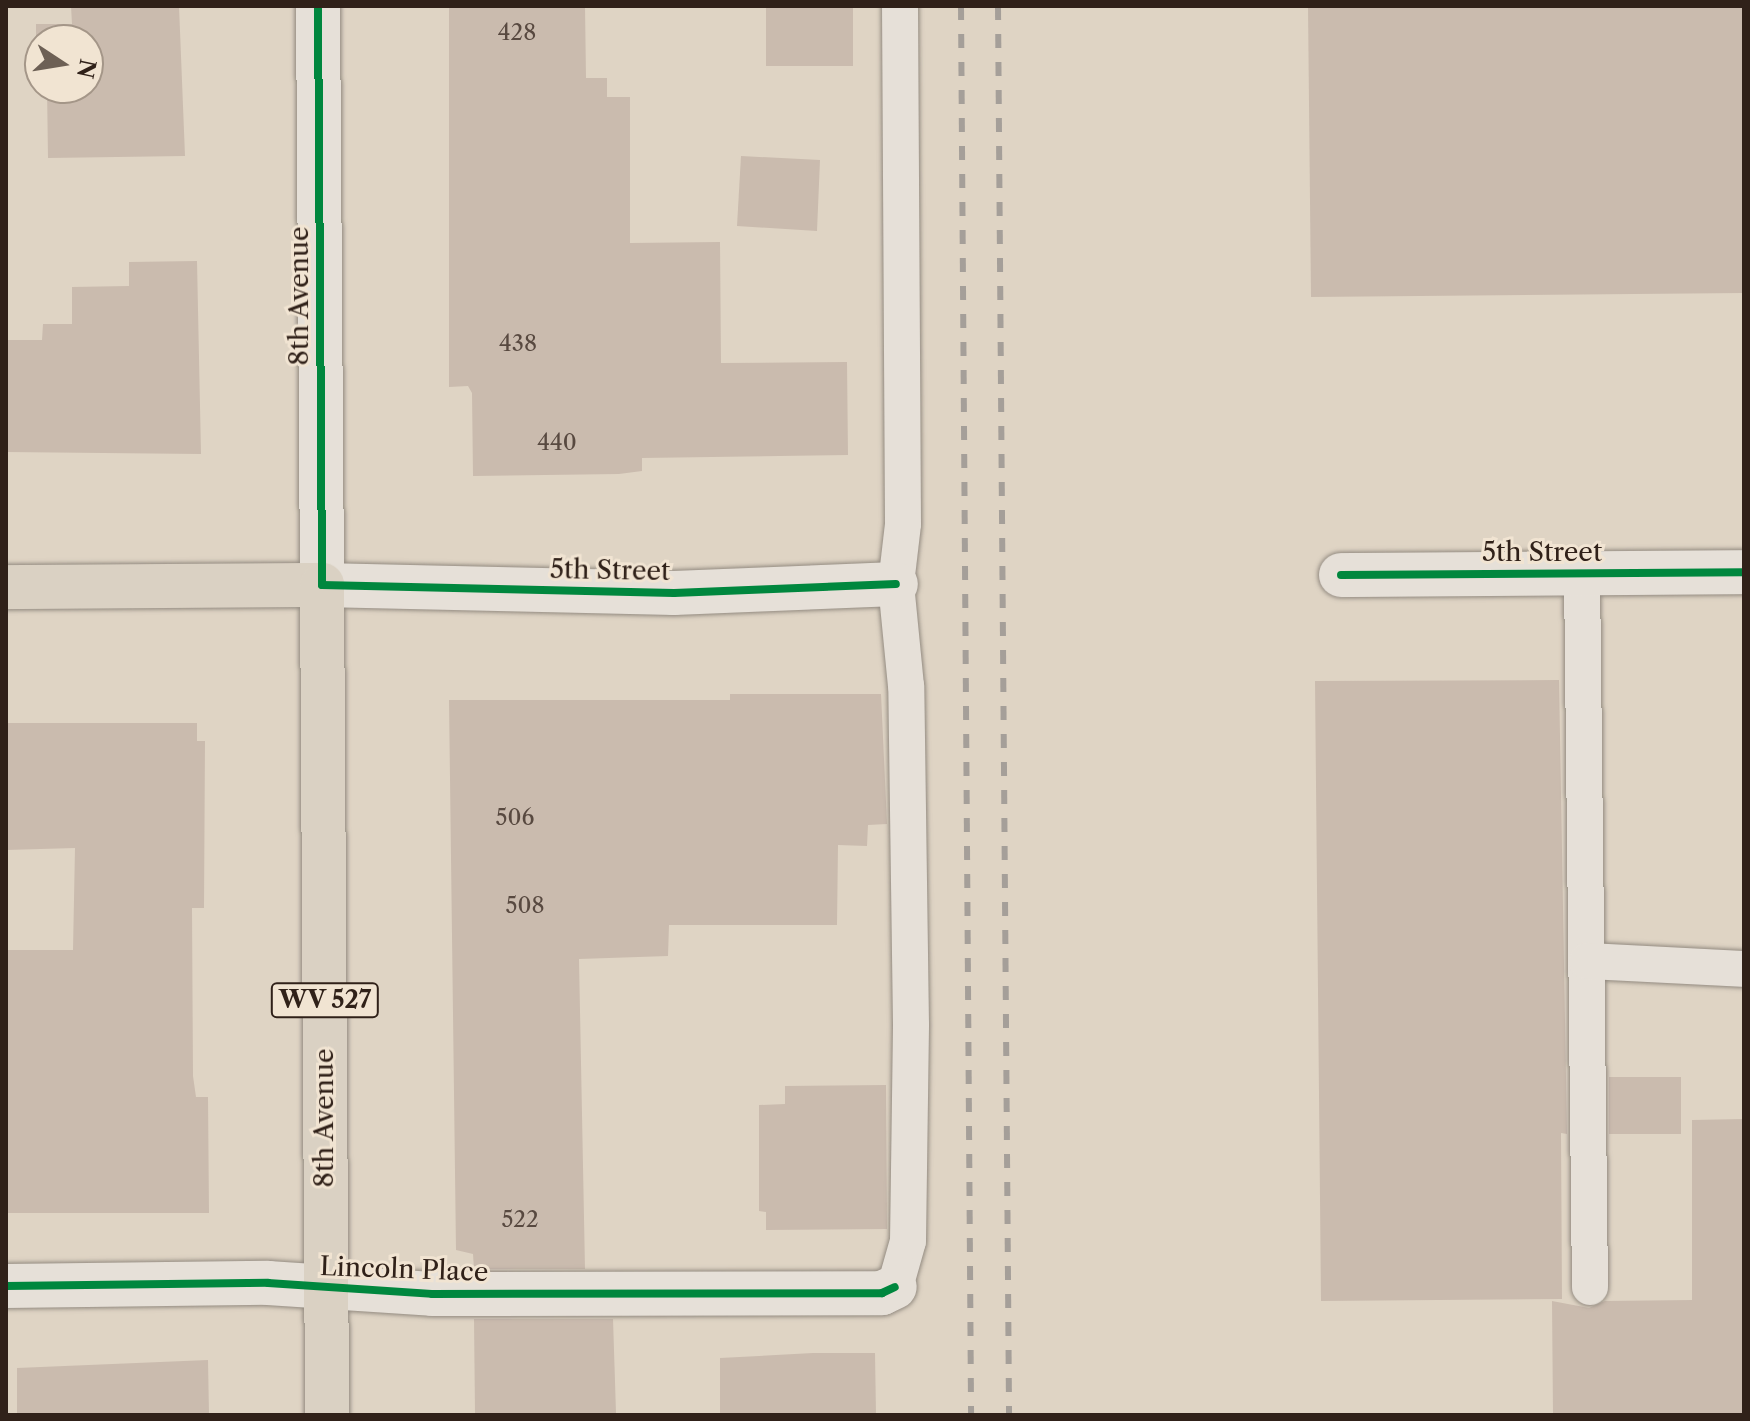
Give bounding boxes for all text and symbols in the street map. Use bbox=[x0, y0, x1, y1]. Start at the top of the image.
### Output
house number: 428 bbox=[498, 20, 536, 46]
north arrow bbox=[24, 24, 104, 104]
text: N bbox=[71, 57, 101, 81]
street label: 8th Avenue bbox=[284, 226, 316, 366]
house number: 438 bbox=[499, 331, 537, 357]
house number: 440 bbox=[537, 430, 577, 456]
street label: 5th Street bbox=[1482, 537, 1602, 569]
street label: 5th Street bbox=[550, 554, 670, 588]
house number: 506 bbox=[496, 805, 534, 831]
house number: 508 bbox=[506, 893, 544, 919]
road number: WV 527 bbox=[269, 980, 381, 1020]
street label: 8th Avenue bbox=[309, 1048, 341, 1188]
house number: 522 bbox=[501, 1207, 539, 1233]
street label: Lincoln Place bbox=[319, 1251, 489, 1289]

